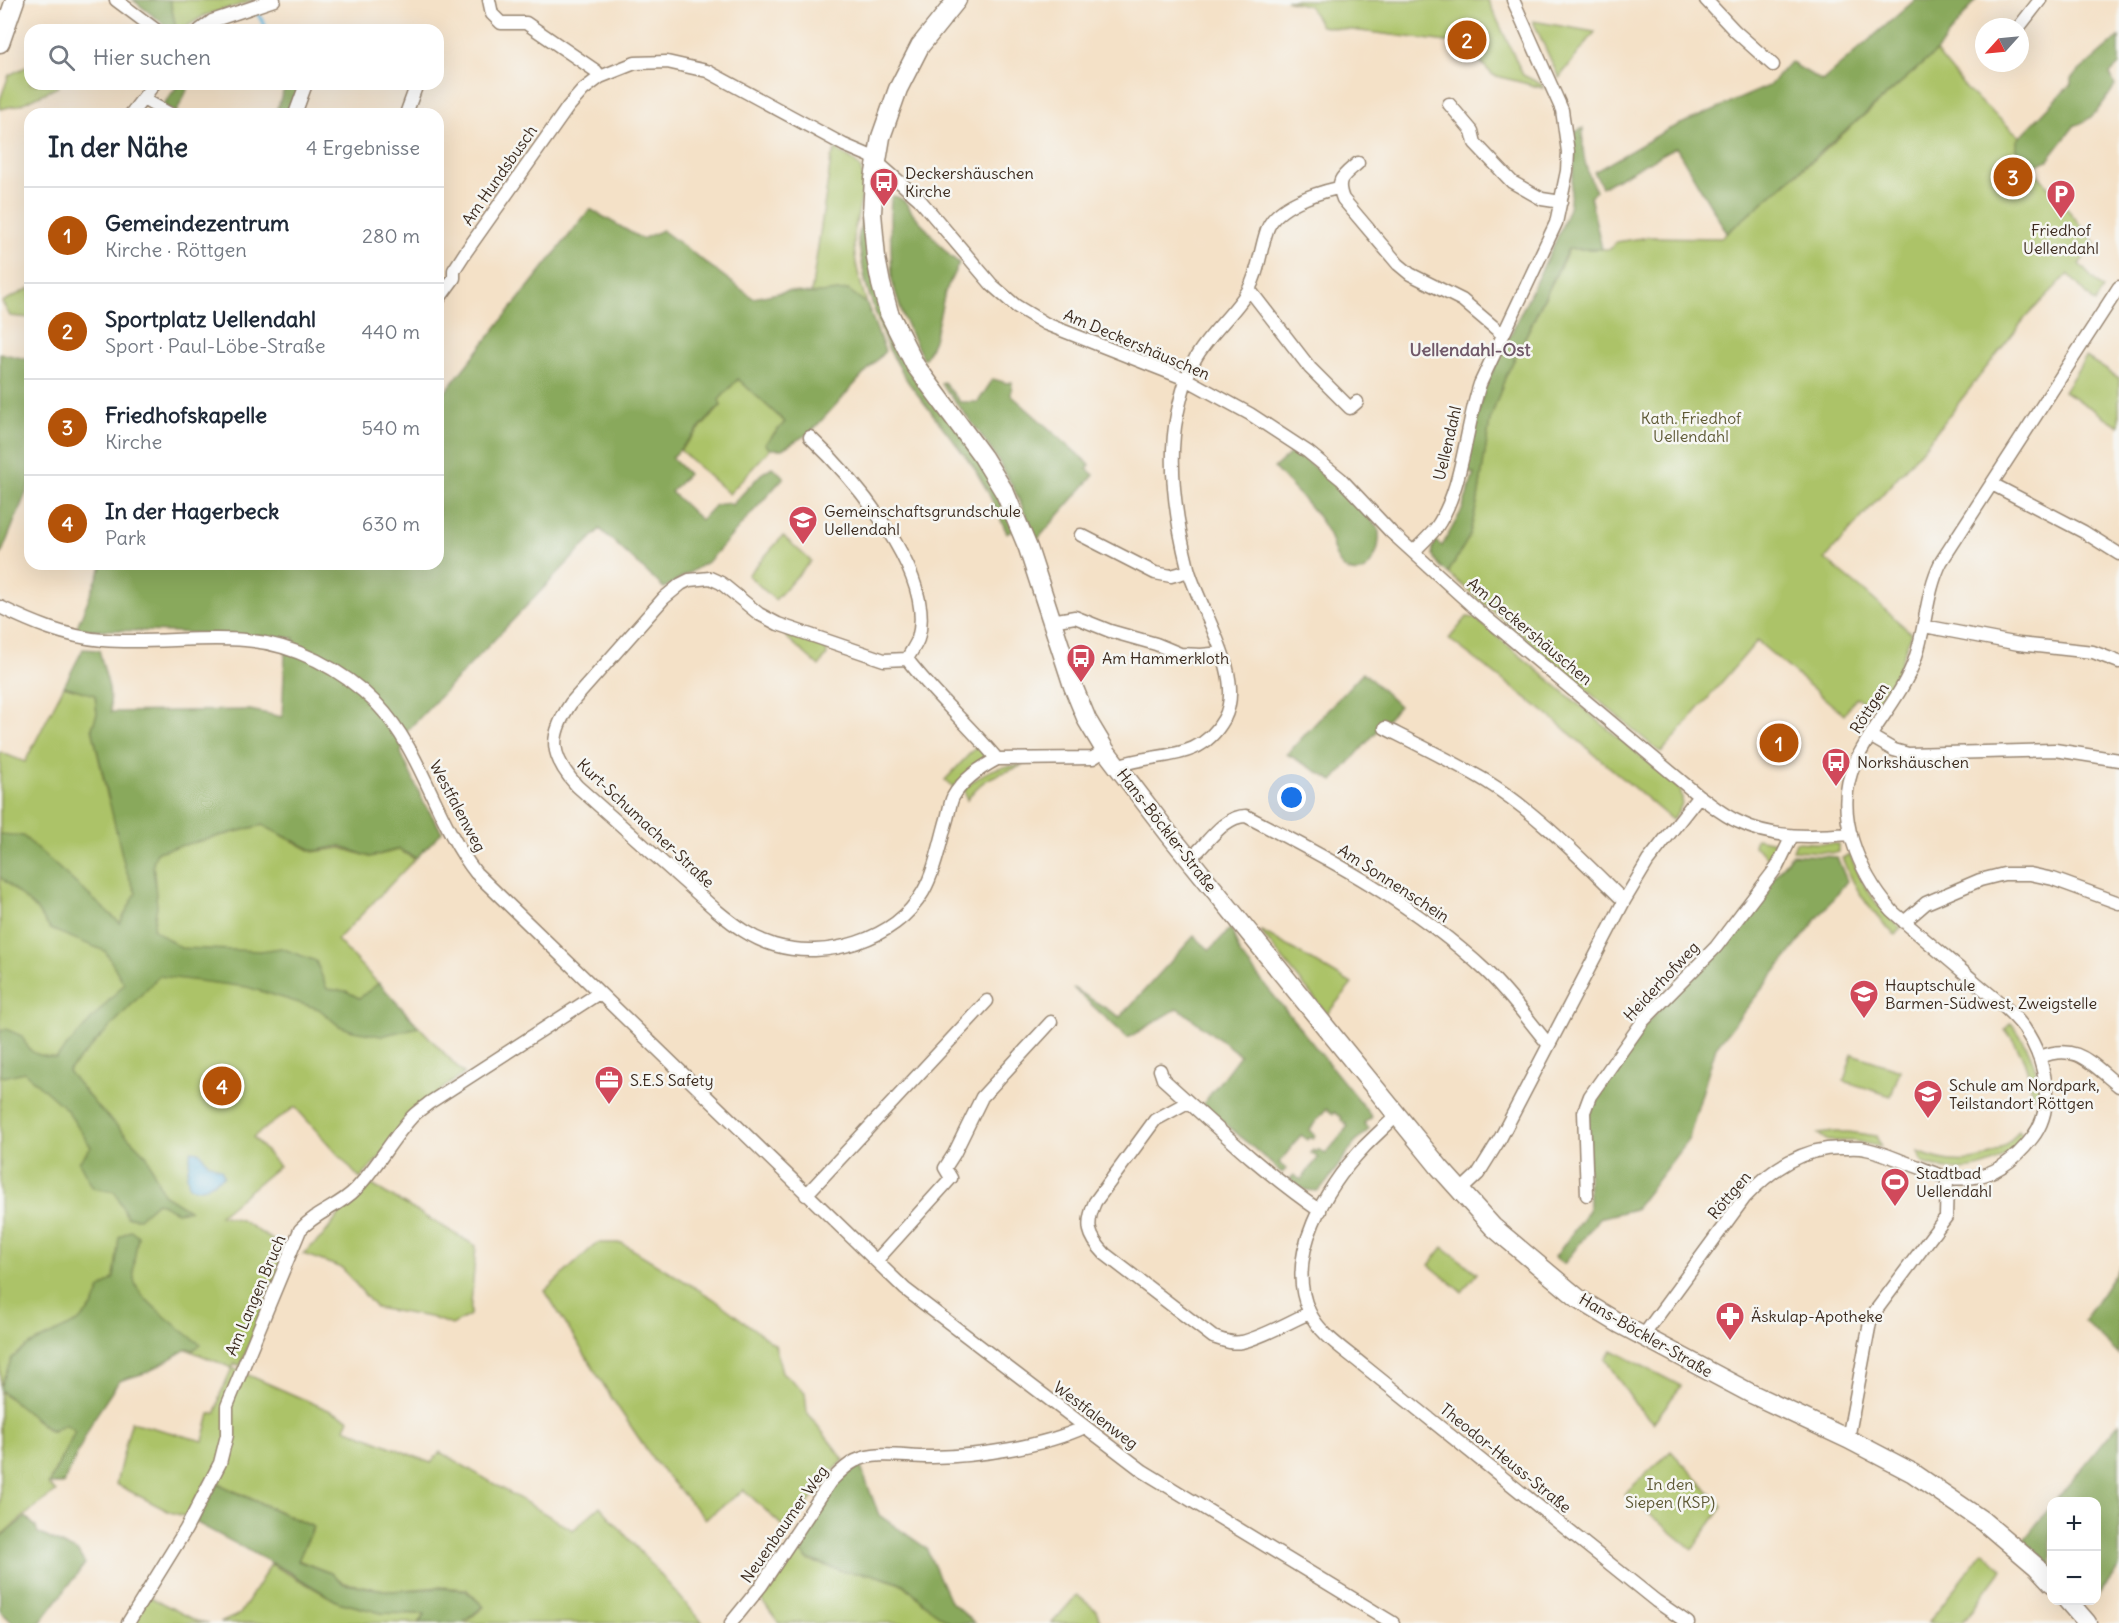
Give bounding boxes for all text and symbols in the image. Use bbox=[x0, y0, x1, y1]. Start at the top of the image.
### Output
pin: 2 bbox=[1448, 18, 1486, 63]
north arrow bbox=[1975, 18, 2029, 72]
search box bbox=[24, 24, 444, 90]
icon: search bbox=[45, 41, 78, 74]
text: Hier suchen bbox=[93, 43, 211, 71]
street label: Am Hundsbusch bbox=[457, 121, 541, 229]
text: In der Nähe bbox=[48, 131, 188, 164]
text: 4 Ergebnisse bbox=[306, 135, 420, 160]
pin: 3 bbox=[1994, 154, 2032, 200]
place label: Deckershäuschen Kirche bbox=[905, 163, 1034, 201]
bus stop icon: Deckershäuschen Kirche bbox=[868, 166, 900, 208]
parking icon: Friedhof Uellendahl bbox=[2045, 178, 2077, 220]
text: Gemeindezentrum bbox=[105, 209, 289, 237]
place label: Friedhof Uellendahl bbox=[2023, 220, 2099, 258]
text: 1 bbox=[64, 223, 71, 248]
text: 280 m bbox=[362, 223, 420, 248]
text: Kirche · Röttgen bbox=[105, 237, 247, 262]
street label: Am Deckershäuschen bbox=[1061, 304, 1213, 384]
text: Sportplatz Uellendahl bbox=[105, 305, 316, 333]
text: 2 bbox=[62, 319, 73, 344]
text: 440 m bbox=[361, 319, 420, 344]
text: Sport · Paul-Löbe-Straße bbox=[105, 333, 325, 358]
district label: Uellendahl-Ost bbox=[1409, 338, 1532, 361]
text: Friedhofskapelle bbox=[105, 401, 267, 429]
street label: Uellendahl bbox=[1429, 404, 1465, 482]
park label: Kath. Friedhof Uellendahl bbox=[1641, 408, 1742, 446]
text: 3 bbox=[62, 415, 73, 440]
text: 540 m bbox=[361, 415, 420, 440]
text: Kirche bbox=[105, 429, 162, 454]
text: In der Hagerbeck bbox=[105, 497, 279, 525]
place label: Gemeinschaftsgrundschule Uellendahl bbox=[824, 501, 1021, 539]
school or university icon: Gemeinschaftsgrundschule Uellendahl bbox=[787, 504, 819, 546]
text: 4 bbox=[62, 511, 73, 536]
text: 630 m bbox=[362, 511, 420, 536]
text: Park bbox=[105, 525, 146, 550]
street label: Am Deckershäuschen bbox=[1463, 573, 1597, 689]
bus stop icon: Am Hammerkloth bbox=[1065, 642, 1097, 684]
place label: Am Hammerkloth bbox=[1102, 648, 1229, 668]
street label: Röttgen bbox=[1845, 679, 1893, 737]
pin: 1 bbox=[1760, 720, 1798, 766]
bus stop icon: Norkshäuschen bbox=[1820, 746, 1852, 788]
place label: Norkshäuschen bbox=[1857, 752, 1969, 772]
street label: Kurt-Schumacher-Straße bbox=[573, 754, 719, 892]
street label: Westfalenweg bbox=[425, 757, 491, 855]
street label: Hans-Böckler-Straße bbox=[1113, 764, 1221, 896]
your location bbox=[1277, 783, 1306, 812]
street label: Am Sonnenschein bbox=[1335, 840, 1453, 926]
street label: Heiderhofweg bbox=[1619, 937, 1703, 1025]
place label: Hauptschule Barmen-Südwest, Zweigstelle bbox=[1885, 975, 2097, 1013]
school or university icon: Hauptschule Barmen-Südwest, Zweigstelle bbox=[1848, 978, 1880, 1020]
pin: 4 bbox=[202, 1064, 242, 1108]
office icon: S.E.S Safety bbox=[593, 1064, 625, 1106]
place label: S.E.S Safety bbox=[630, 1070, 714, 1090]
place label: Schule am Nordpark, Teilstandort Röttgen bbox=[1949, 1075, 2100, 1113]
school or university icon: Schule am Nordpark, Teilstandort Röttgen bbox=[1912, 1078, 1944, 1120]
place label: Stadtbad Uellendahl bbox=[1916, 1163, 1992, 1201]
sports icon: Stadtbad Uellendahl bbox=[1879, 1166, 1911, 1208]
street label: Röttgen bbox=[1703, 1167, 1755, 1223]
street label: Am Langen Bruch bbox=[221, 1232, 289, 1358]
street label: Hans-Böckler-Straße bbox=[1576, 1289, 1716, 1381]
pharmacy icon: Äskulap-Apotheke bbox=[1714, 1300, 1746, 1342]
place label: Äskulap-Apotheke bbox=[1751, 1306, 1883, 1326]
street label: Westfalenweg bbox=[1050, 1377, 1142, 1453]
street label: Theodor-Heuss-Straße bbox=[1436, 1399, 1576, 1517]
street label: Neuenbaumer Weg bbox=[736, 1462, 832, 1586]
park label: In den Siepen (KSP) bbox=[1625, 1474, 1715, 1512]
map controls bbox=[2047, 1497, 2101, 1605]
button: + bbox=[2047, 1497, 2101, 1551]
button: − bbox=[2047, 1551, 2101, 1605]

